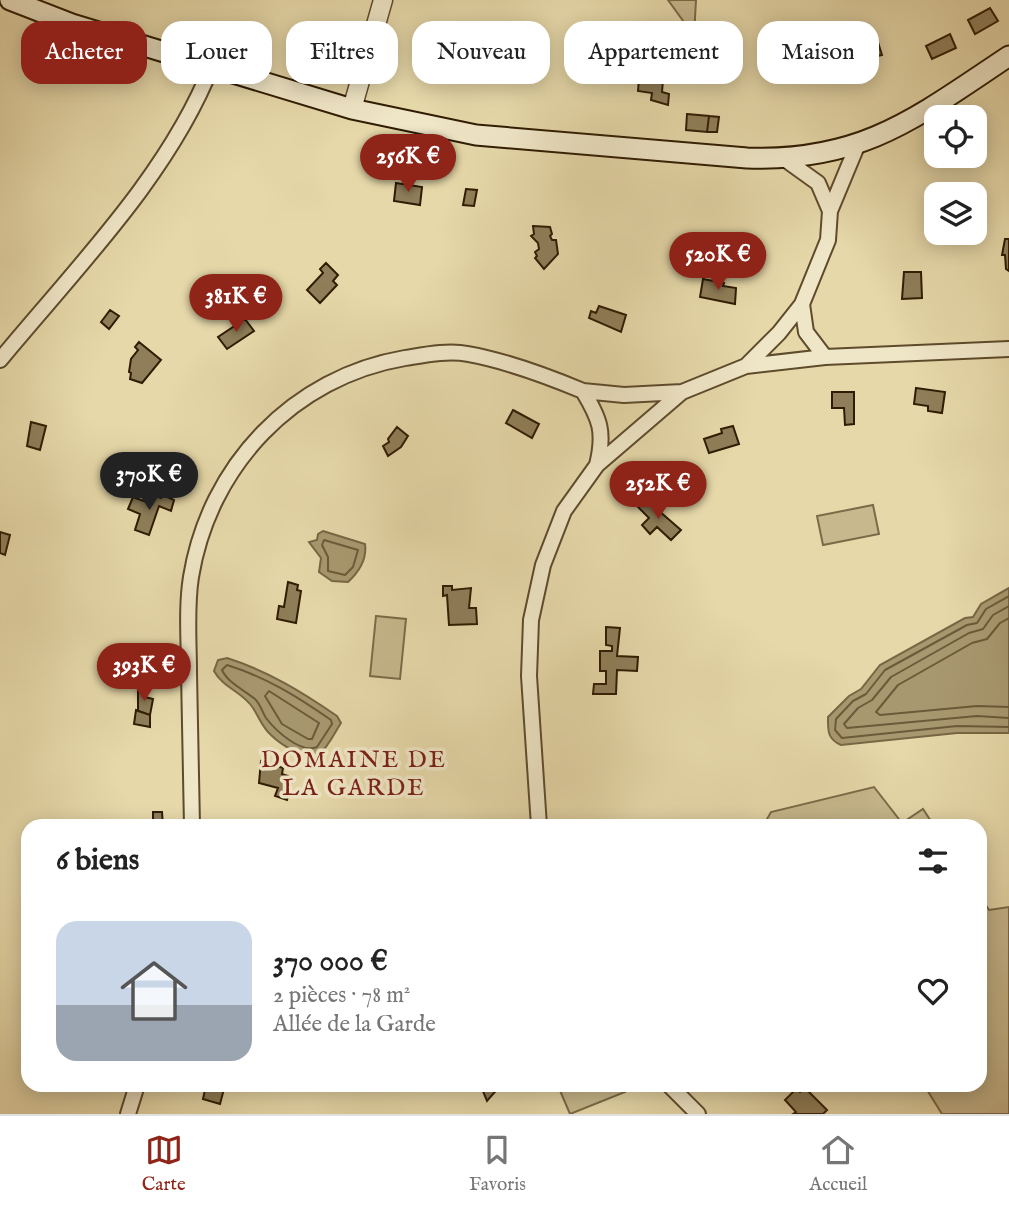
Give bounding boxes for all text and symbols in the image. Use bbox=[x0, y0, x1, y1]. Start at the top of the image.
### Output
chip: Acheter bbox=[21, 21, 147, 84]
chip: Louer bbox=[161, 21, 272, 84]
chip: Filtres bbox=[286, 21, 398, 84]
chip: Nouveau bbox=[412, 21, 550, 84]
chip: Appartement bbox=[564, 21, 743, 84]
chip: Maison bbox=[757, 21, 879, 84]
map controls bbox=[924, 105, 987, 245]
button: locate bbox=[924, 105, 987, 168]
pin: 256K € bbox=[351, 134, 465, 194]
text: 256K € bbox=[376, 142, 440, 171]
button: layers bbox=[924, 182, 987, 245]
pin: 520K € bbox=[661, 232, 775, 292]
text: 520K € bbox=[685, 240, 751, 269]
pin: 381K € bbox=[179, 274, 293, 334]
text: 381K € bbox=[205, 282, 267, 311]
pin: 370K € bbox=[92, 452, 206, 512]
text: 370K € bbox=[116, 460, 182, 489]
pin: 252K € bbox=[601, 462, 715, 521]
text: 252K € bbox=[626, 469, 690, 498]
pin: 393K € bbox=[87, 644, 201, 703]
text: 393K € bbox=[113, 651, 175, 680]
district label: DOMAINE DE LA GARDE bbox=[261, 745, 447, 804]
text: 6 biens bbox=[56, 842, 139, 880]
icon: filters bbox=[914, 842, 952, 880]
text: 370 000 € bbox=[273, 943, 388, 981]
icon: home bbox=[112, 949, 196, 1033]
icon: heart bbox=[914, 972, 952, 1010]
text: 2 pièces · 78 m² bbox=[273, 981, 410, 1010]
text: Allée de la Garde bbox=[273, 1010, 436, 1039]
tab: Carte bbox=[142, 1131, 186, 1197]
tab: Favoris bbox=[469, 1131, 526, 1197]
tab: Accueil bbox=[809, 1131, 867, 1197]

